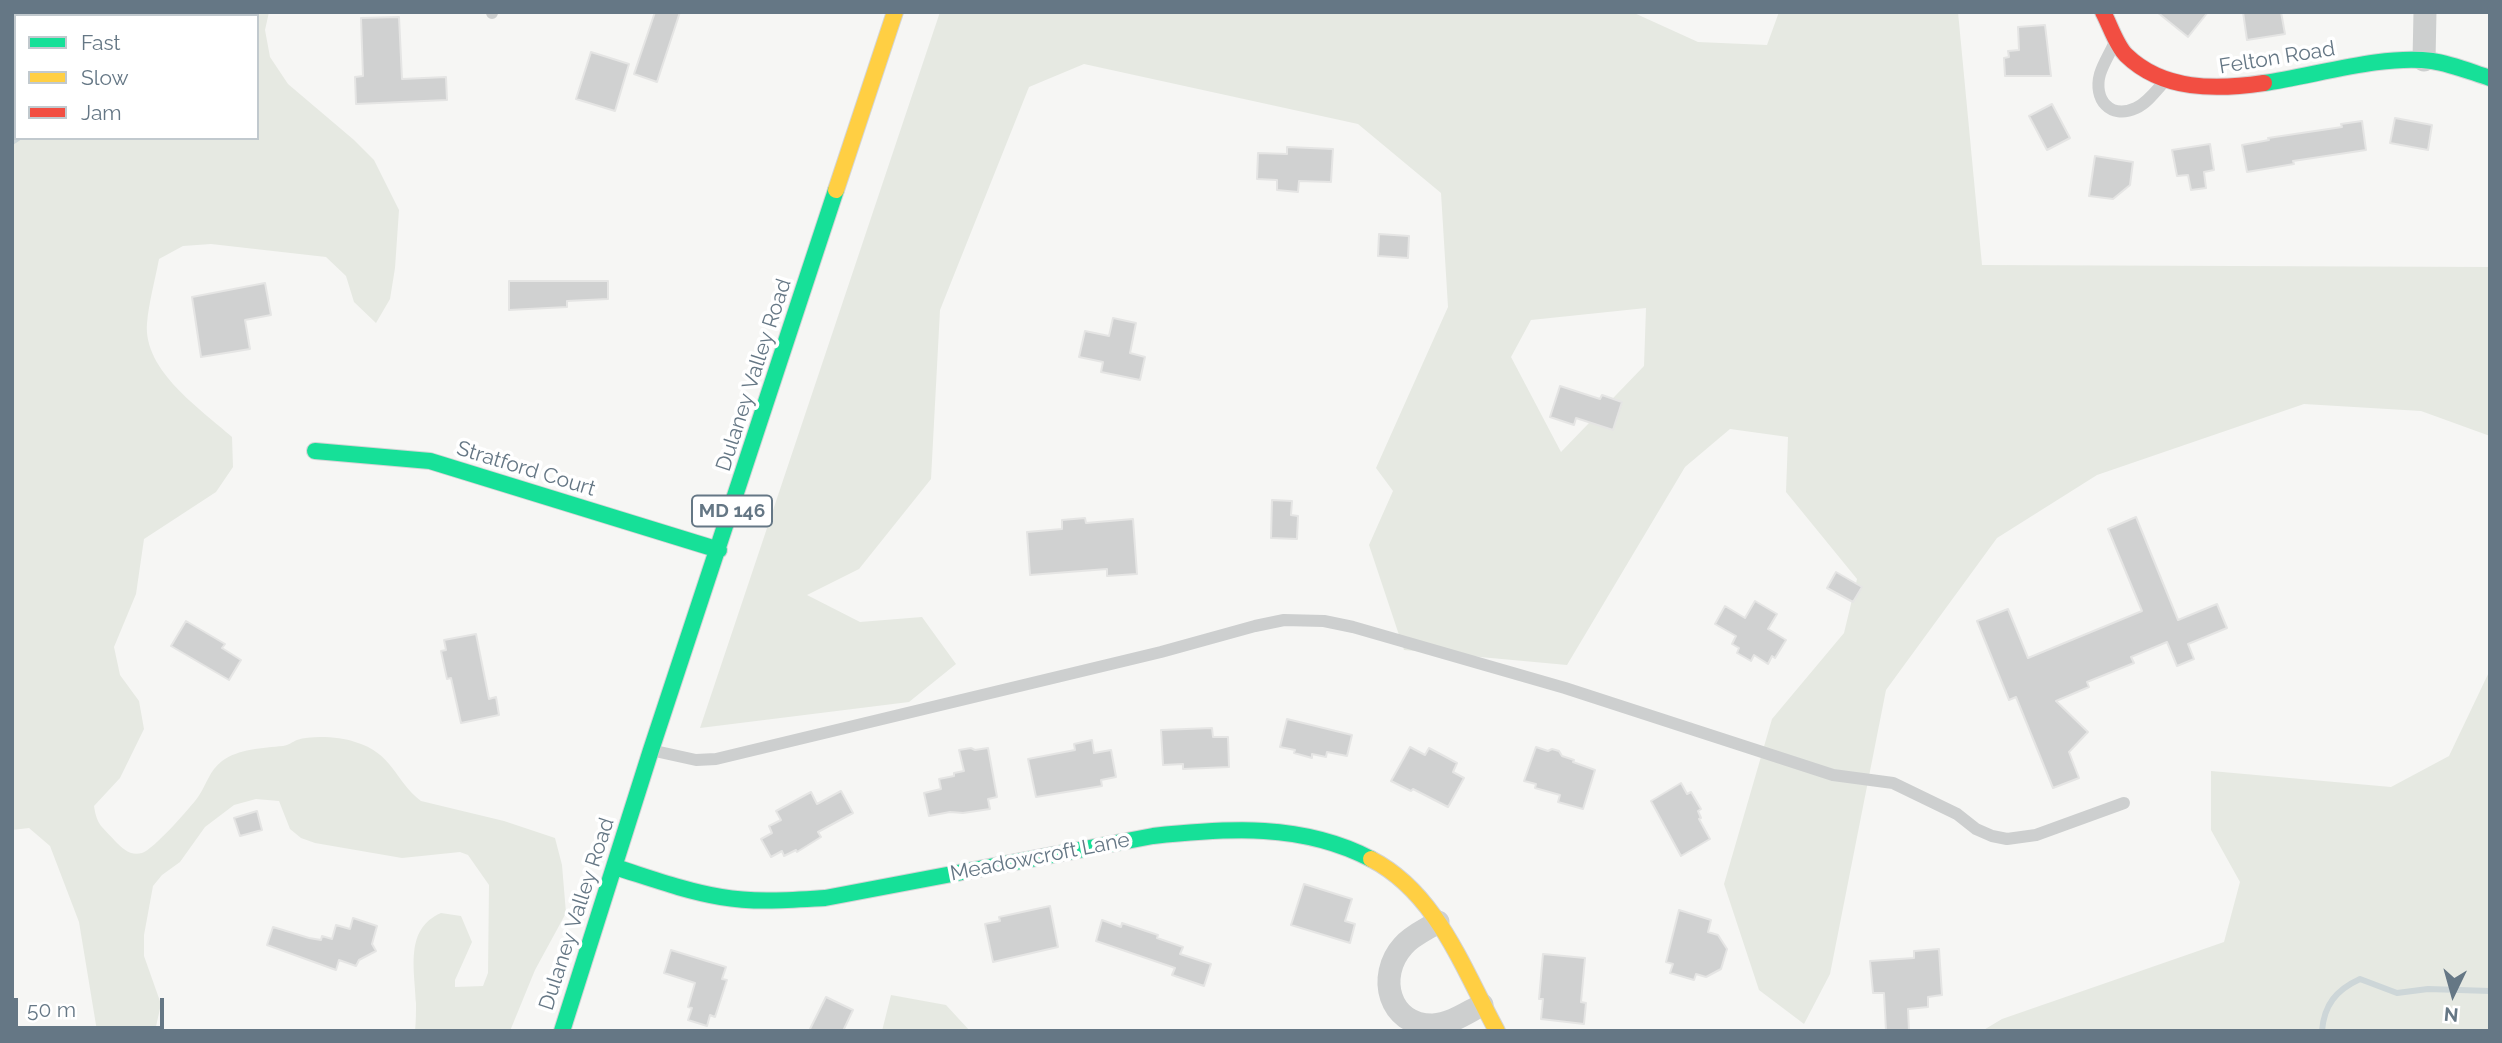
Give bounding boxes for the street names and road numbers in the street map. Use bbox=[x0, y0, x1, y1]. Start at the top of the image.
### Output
street label: Felton Road bbox=[2217, 36, 2337, 80]
street label: Dulaney Valley Road bbox=[711, 276, 797, 474]
street label: Stratford Court bbox=[454, 436, 598, 502]
road number: MD 146 bbox=[692, 496, 772, 526]
street label: Dulaney Valley Road bbox=[534, 815, 620, 1013]
street label: Meadowcroft Lane bbox=[948, 827, 1132, 887]

